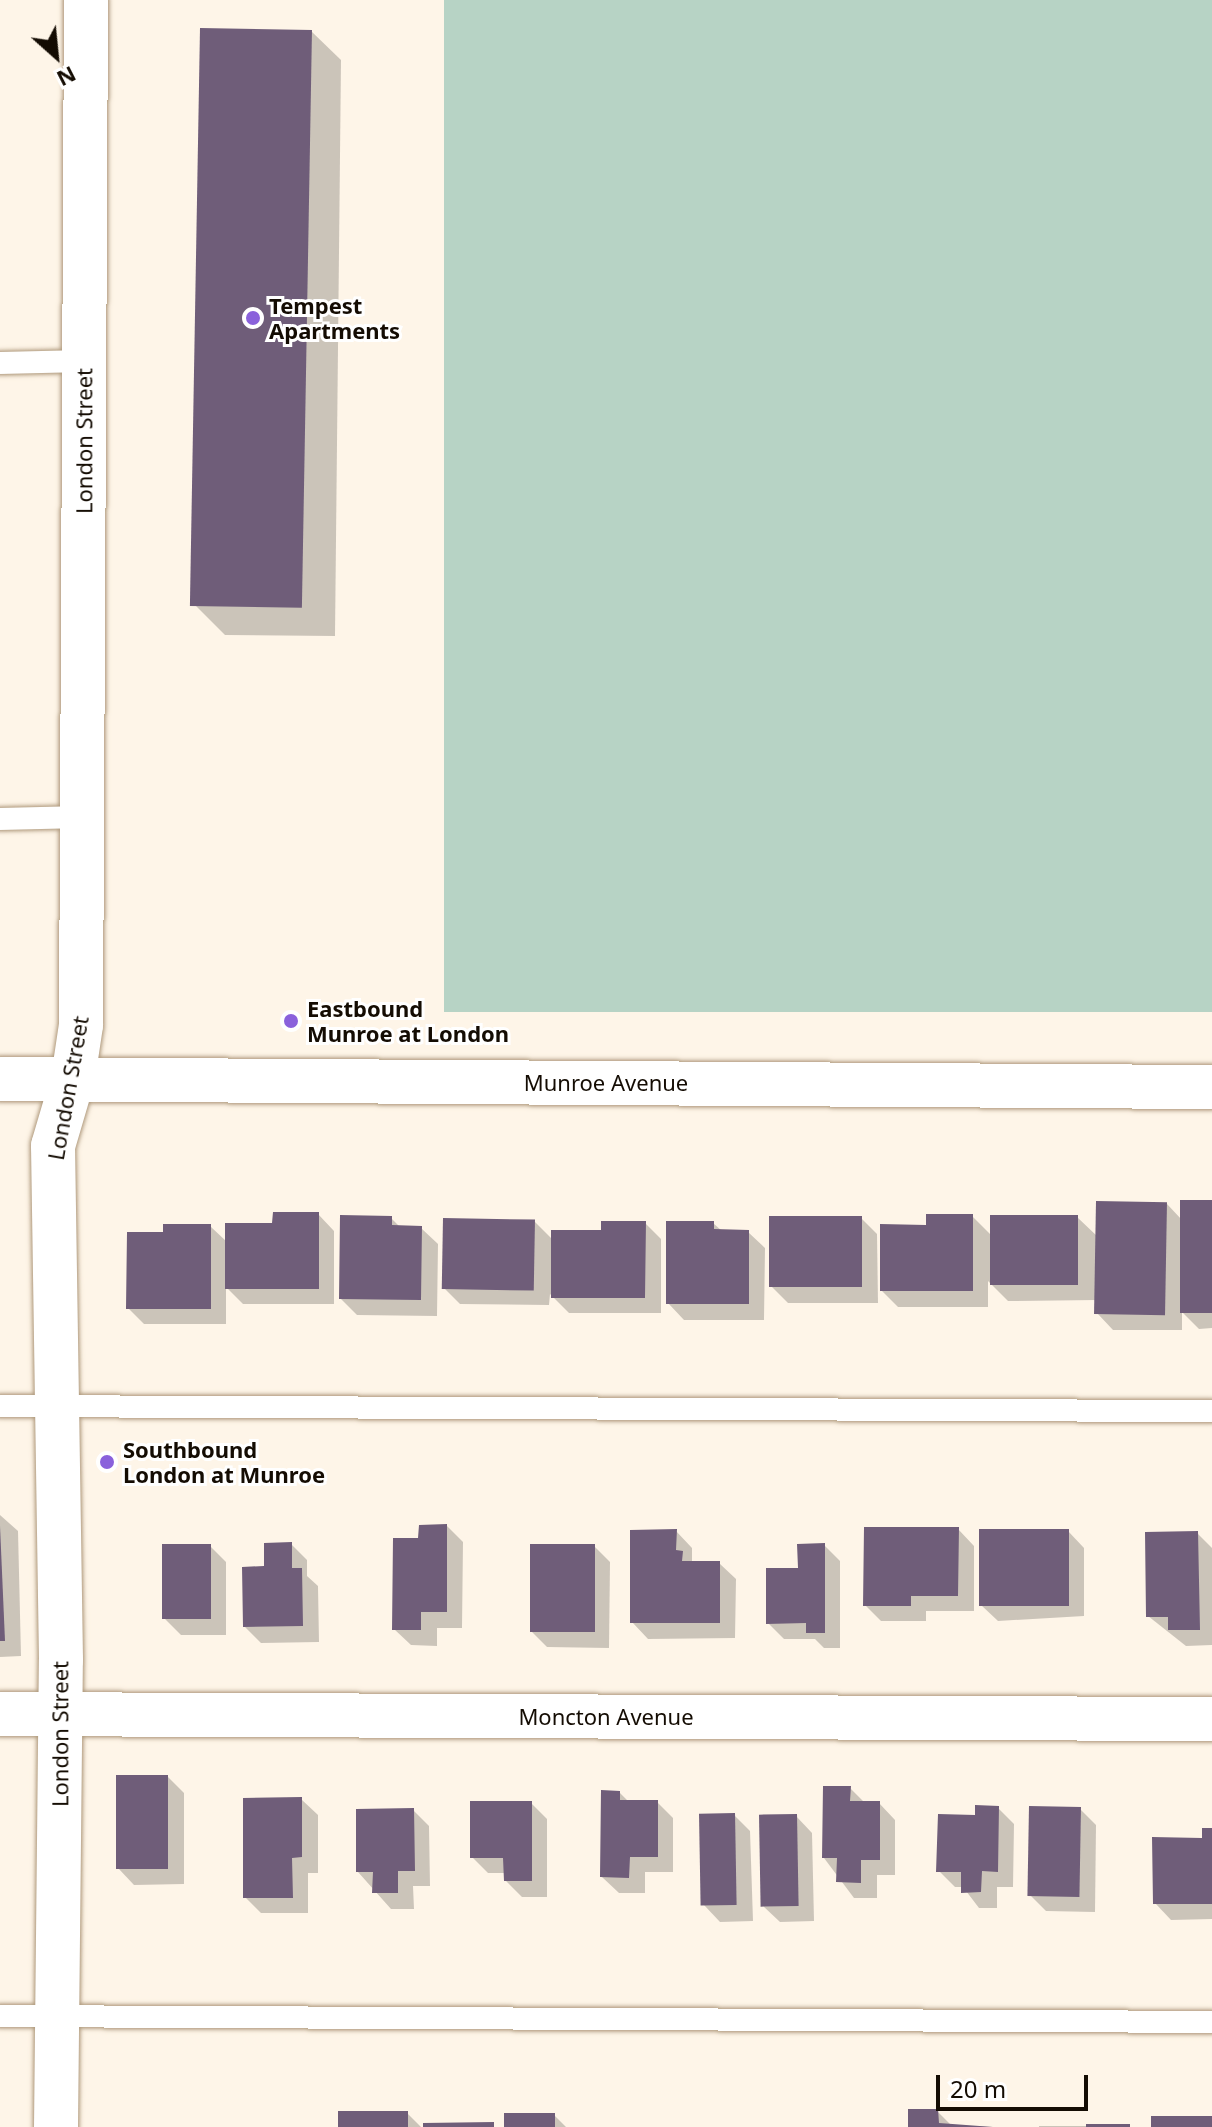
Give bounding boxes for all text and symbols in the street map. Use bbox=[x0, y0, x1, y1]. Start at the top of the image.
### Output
north arrow bbox=[16, 16, 96, 96]
text: N bbox=[52, 60, 82, 95]
place label: Tempest Apartments bbox=[269, 292, 400, 344]
marker: Tempest Apartments bbox=[244, 309, 262, 327]
street label: London Street bbox=[71, 368, 97, 514]
place label: Eastbound Munroe at London bbox=[307, 995, 509, 1046]
marker: Eastbound Munroe at London bbox=[282, 1012, 300, 1030]
street label: London Street bbox=[42, 1014, 94, 1162]
street label: Munroe Avenue bbox=[524, 1070, 688, 1096]
place label: Southbound London at Munroe bbox=[123, 1436, 325, 1488]
marker: Southbound London at Munroe bbox=[98, 1453, 116, 1471]
street label: London Street bbox=[47, 1661, 73, 1807]
street label: Moncton Avenue bbox=[518, 1704, 694, 1730]
scale bar bbox=[940, 2059, 1092, 2109]
text: 20 m bbox=[950, 2072, 1006, 2105]

